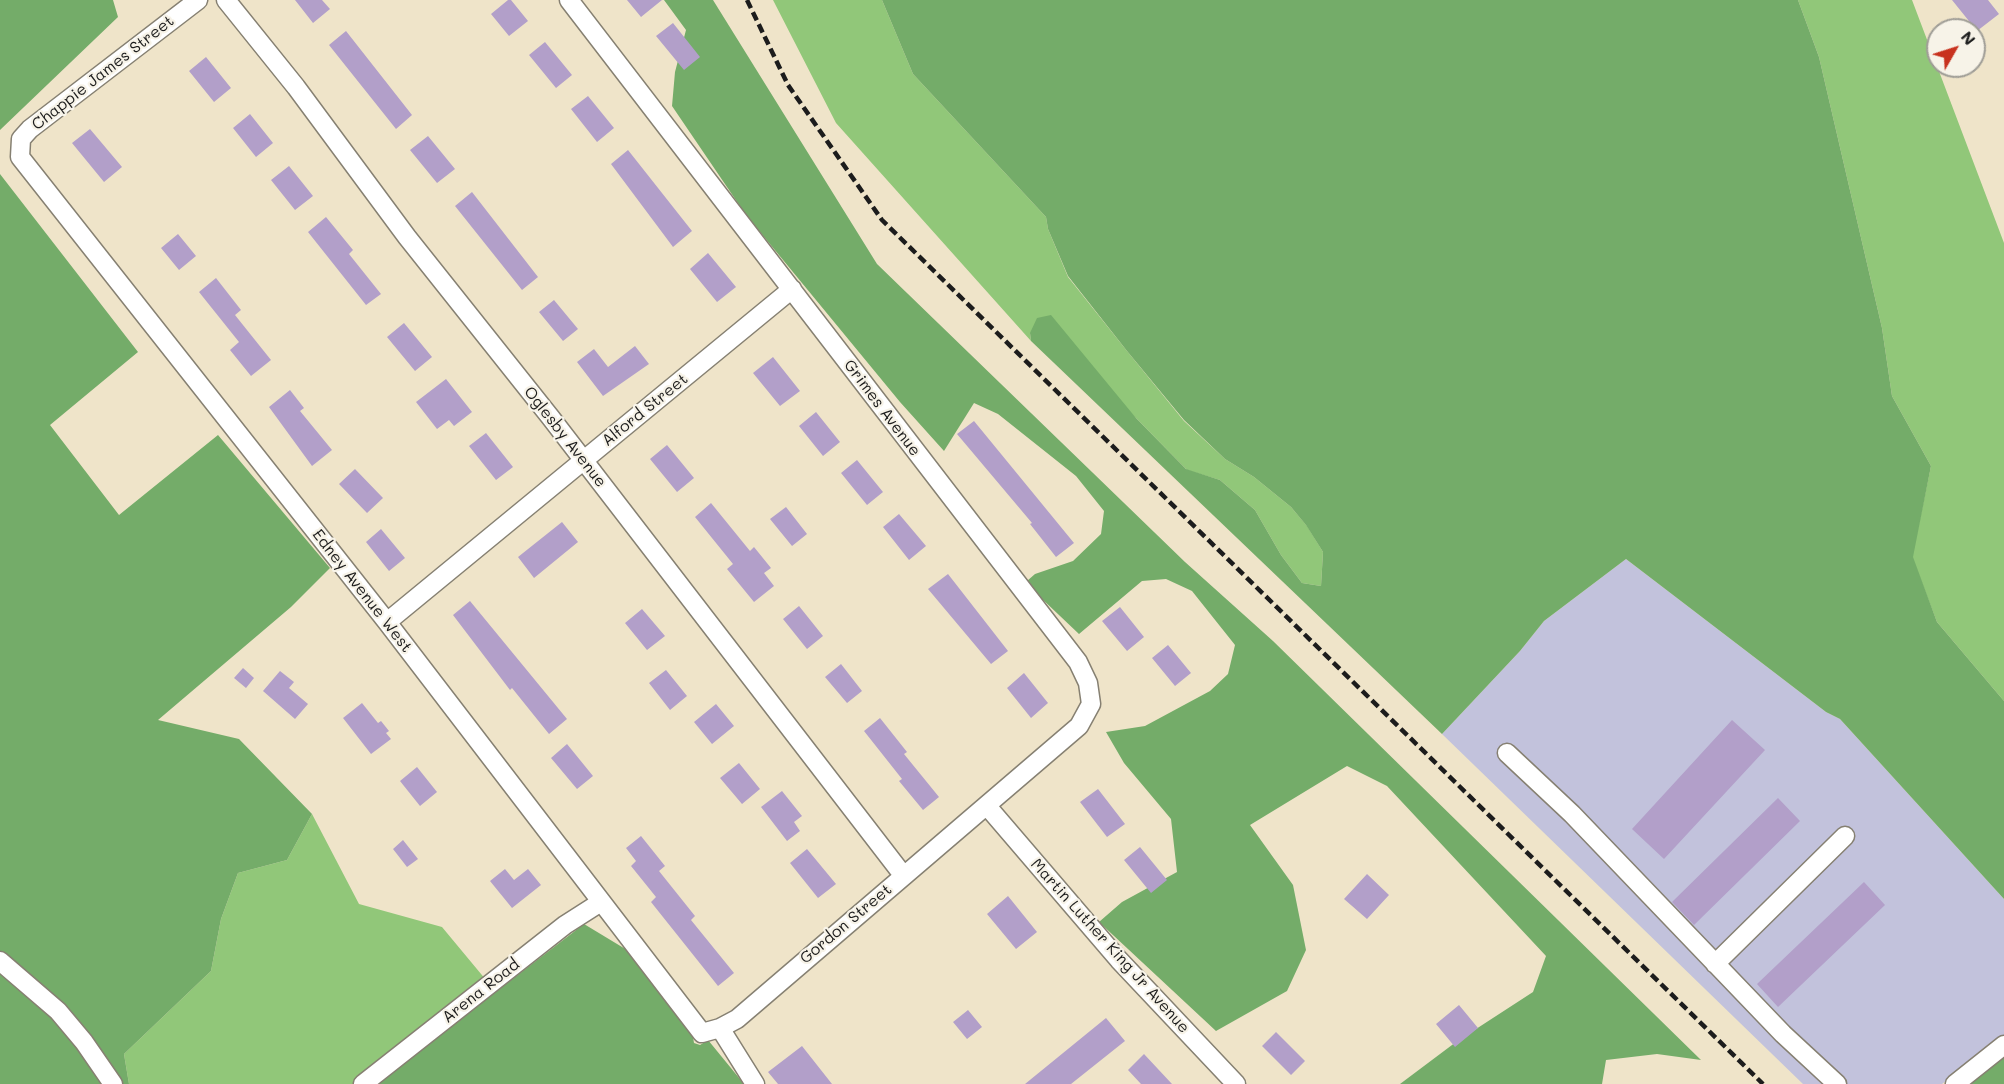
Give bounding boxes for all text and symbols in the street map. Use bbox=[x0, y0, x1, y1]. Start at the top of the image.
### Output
street label: Chappie James Street bbox=[28, 11, 178, 135]
north arrow bbox=[1926, 18, 1986, 78]
text: N bbox=[1957, 26, 1981, 49]
street label: Grimes Avenue bbox=[840, 356, 924, 460]
street label: Alford Street bbox=[598, 369, 692, 451]
street label: Oglesby Avenue bbox=[520, 383, 610, 491]
street label: Edney Avenue West bbox=[308, 526, 416, 656]
street label: Martin Luther King Jr Avenue bbox=[1027, 855, 1193, 1037]
street label: Gordon Street bbox=[796, 880, 896, 968]
street label: Arena Road bbox=[439, 955, 523, 1027]

